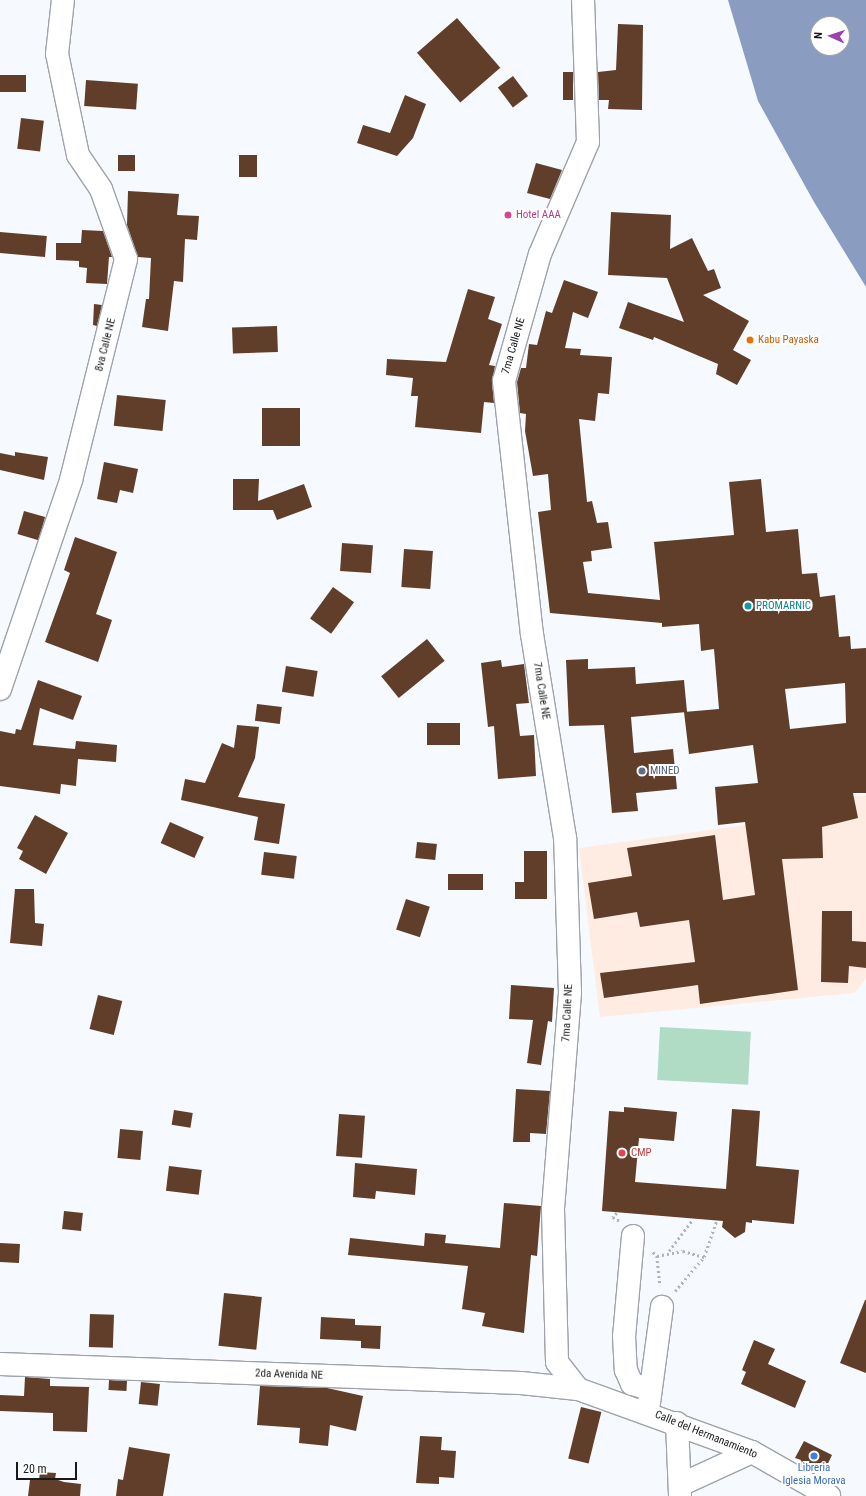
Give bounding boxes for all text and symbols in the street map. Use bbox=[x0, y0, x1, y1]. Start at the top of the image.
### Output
north arrow bbox=[810, 16, 850, 56]
text: N bbox=[812, 32, 825, 39]
place label: Hotel AAA bbox=[516, 208, 561, 222]
marker: Hotel AAA bbox=[503, 210, 513, 220]
street label: 7ma Calle NE bbox=[500, 316, 528, 376]
street label: 8va Calle NE bbox=[93, 317, 119, 373]
place label: Kabu Payaska bbox=[758, 333, 819, 347]
marker: Kabu Payaska bbox=[745, 335, 755, 345]
place label: PROMARNIC bbox=[756, 599, 811, 613]
marker: PROMARNIC bbox=[743, 601, 753, 611]
street label: 7ma Calle NE bbox=[530, 661, 552, 721]
place label: MINED bbox=[650, 764, 680, 778]
marker: MINED bbox=[637, 766, 647, 776]
street label: 7ma Calle NE bbox=[560, 984, 576, 1042]
place label: CMP bbox=[631, 1146, 652, 1160]
marker: CMP bbox=[616, 1147, 628, 1159]
street label: 2da Avenida NE bbox=[255, 1367, 323, 1383]
street label: Calle del Hermanamiento bbox=[653, 1408, 759, 1462]
marker: Libreria Iglesia Morava bbox=[809, 1451, 819, 1461]
scale bar bbox=[18, 1454, 79, 1480]
text: 20 m bbox=[23, 1462, 47, 1476]
place label: Libreria Iglesia Morava bbox=[782, 1462, 846, 1488]

